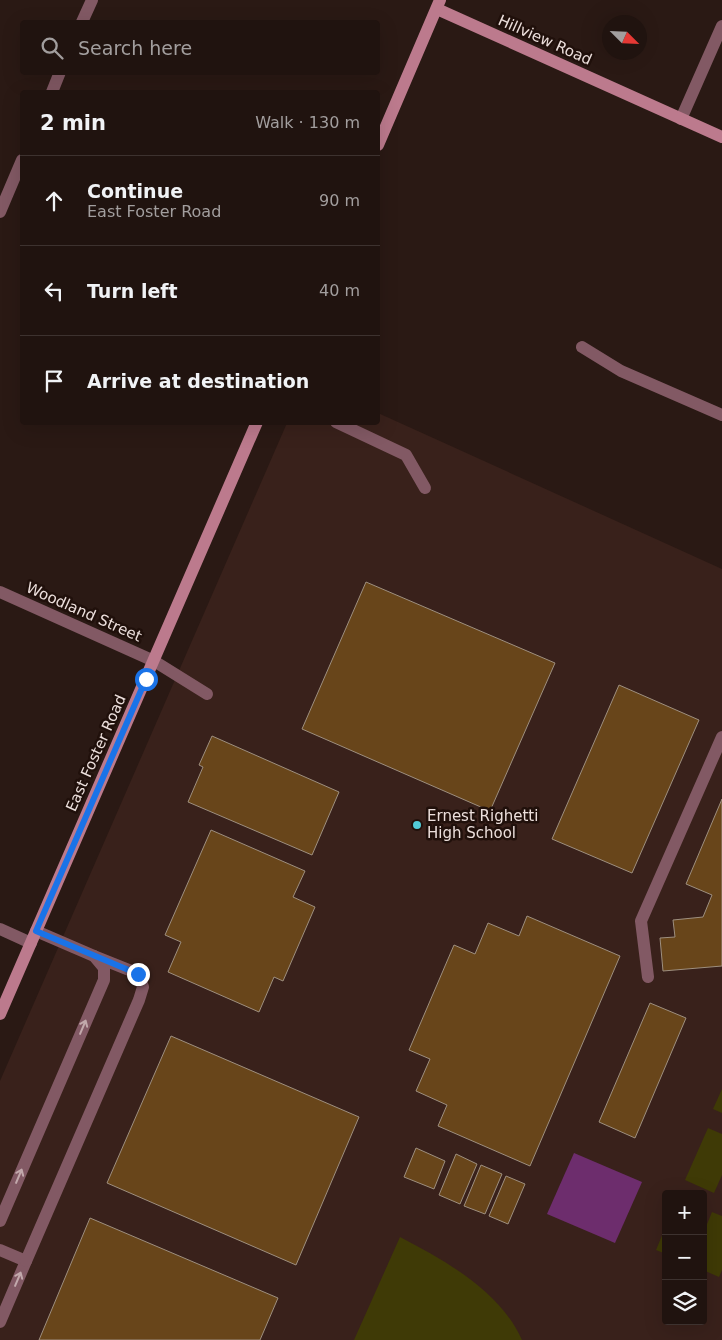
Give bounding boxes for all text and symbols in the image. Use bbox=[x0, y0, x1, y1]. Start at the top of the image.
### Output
street label: Hillview Road bbox=[495, 11, 595, 69]
north arrow bbox=[602, 15, 647, 60]
search box bbox=[20, 20, 380, 75]
icon: search bbox=[38, 34, 66, 62]
text: Search here bbox=[78, 37, 192, 59]
text: 2 min bbox=[40, 111, 106, 135]
text: Walk · 130 m bbox=[255, 113, 360, 132]
text: Continue bbox=[87, 180, 183, 202]
icon: ahead bbox=[40, 187, 68, 215]
text: 90 m bbox=[319, 191, 360, 210]
text: East Foster Road bbox=[87, 202, 221, 221]
icon: left bbox=[40, 277, 68, 305]
text: Turn left bbox=[87, 280, 178, 302]
text: 40 m bbox=[319, 281, 360, 300]
icon: arrive bbox=[40, 367, 68, 395]
text: Arrive at destination bbox=[87, 370, 309, 392]
street label: Woodland Street bbox=[23, 578, 145, 646]
route start bbox=[135, 668, 158, 691]
street label: East Foster Road bbox=[62, 692, 130, 814]
place label: Ernest Righetti High School bbox=[427, 807, 538, 842]
marker: Ernest Righetti High School bbox=[411, 819, 423, 831]
route end bbox=[127, 963, 150, 986]
one-way arrow bbox=[79, 1020, 89, 1035]
one-way arrow bbox=[16, 1169, 25, 1184]
map controls bbox=[662, 1190, 707, 1325]
button: + bbox=[662, 1190, 707, 1235]
button: − bbox=[662, 1235, 707, 1280]
one-way arrow bbox=[14, 1272, 24, 1287]
button: layers bbox=[662, 1280, 707, 1325]

